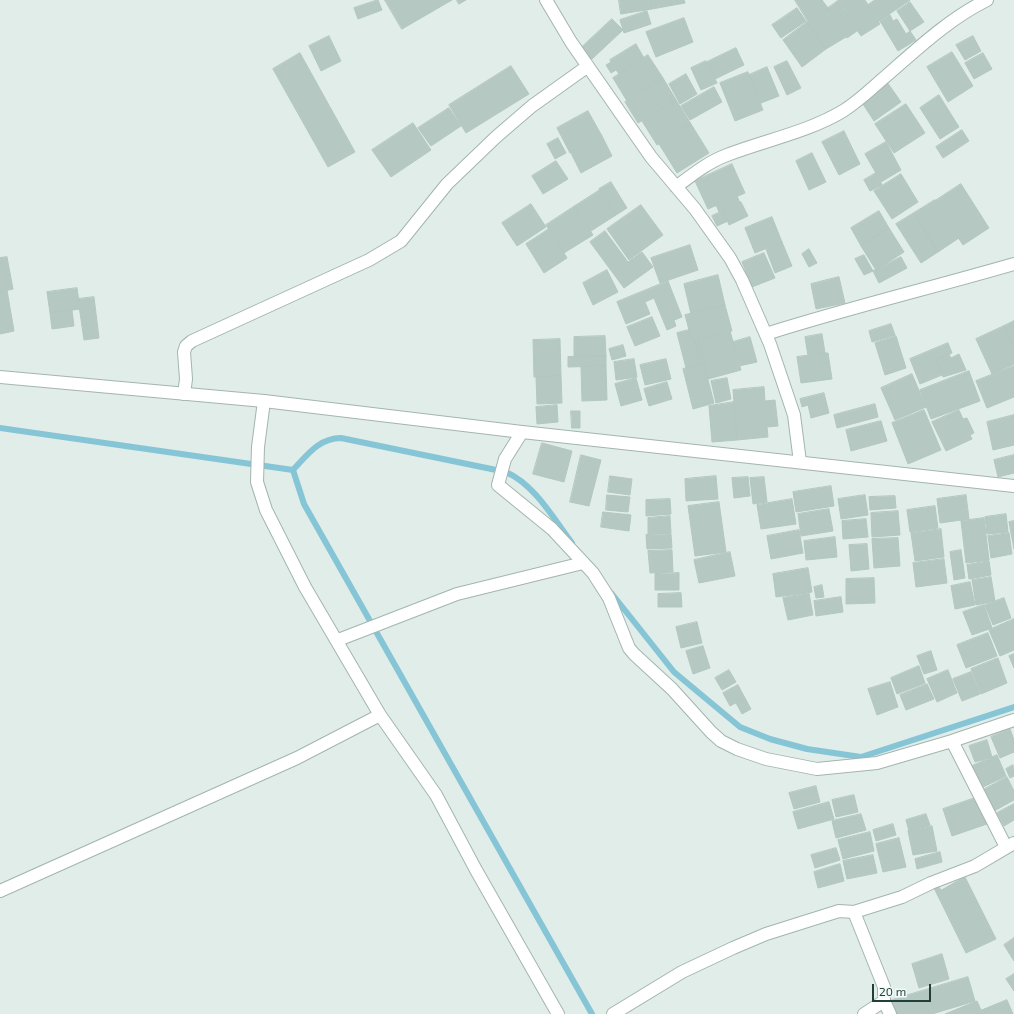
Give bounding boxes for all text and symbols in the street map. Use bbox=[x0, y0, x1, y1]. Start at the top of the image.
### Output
scale bar bbox=[874, 976, 933, 1002]
text: 20 m bbox=[879, 984, 906, 998]

